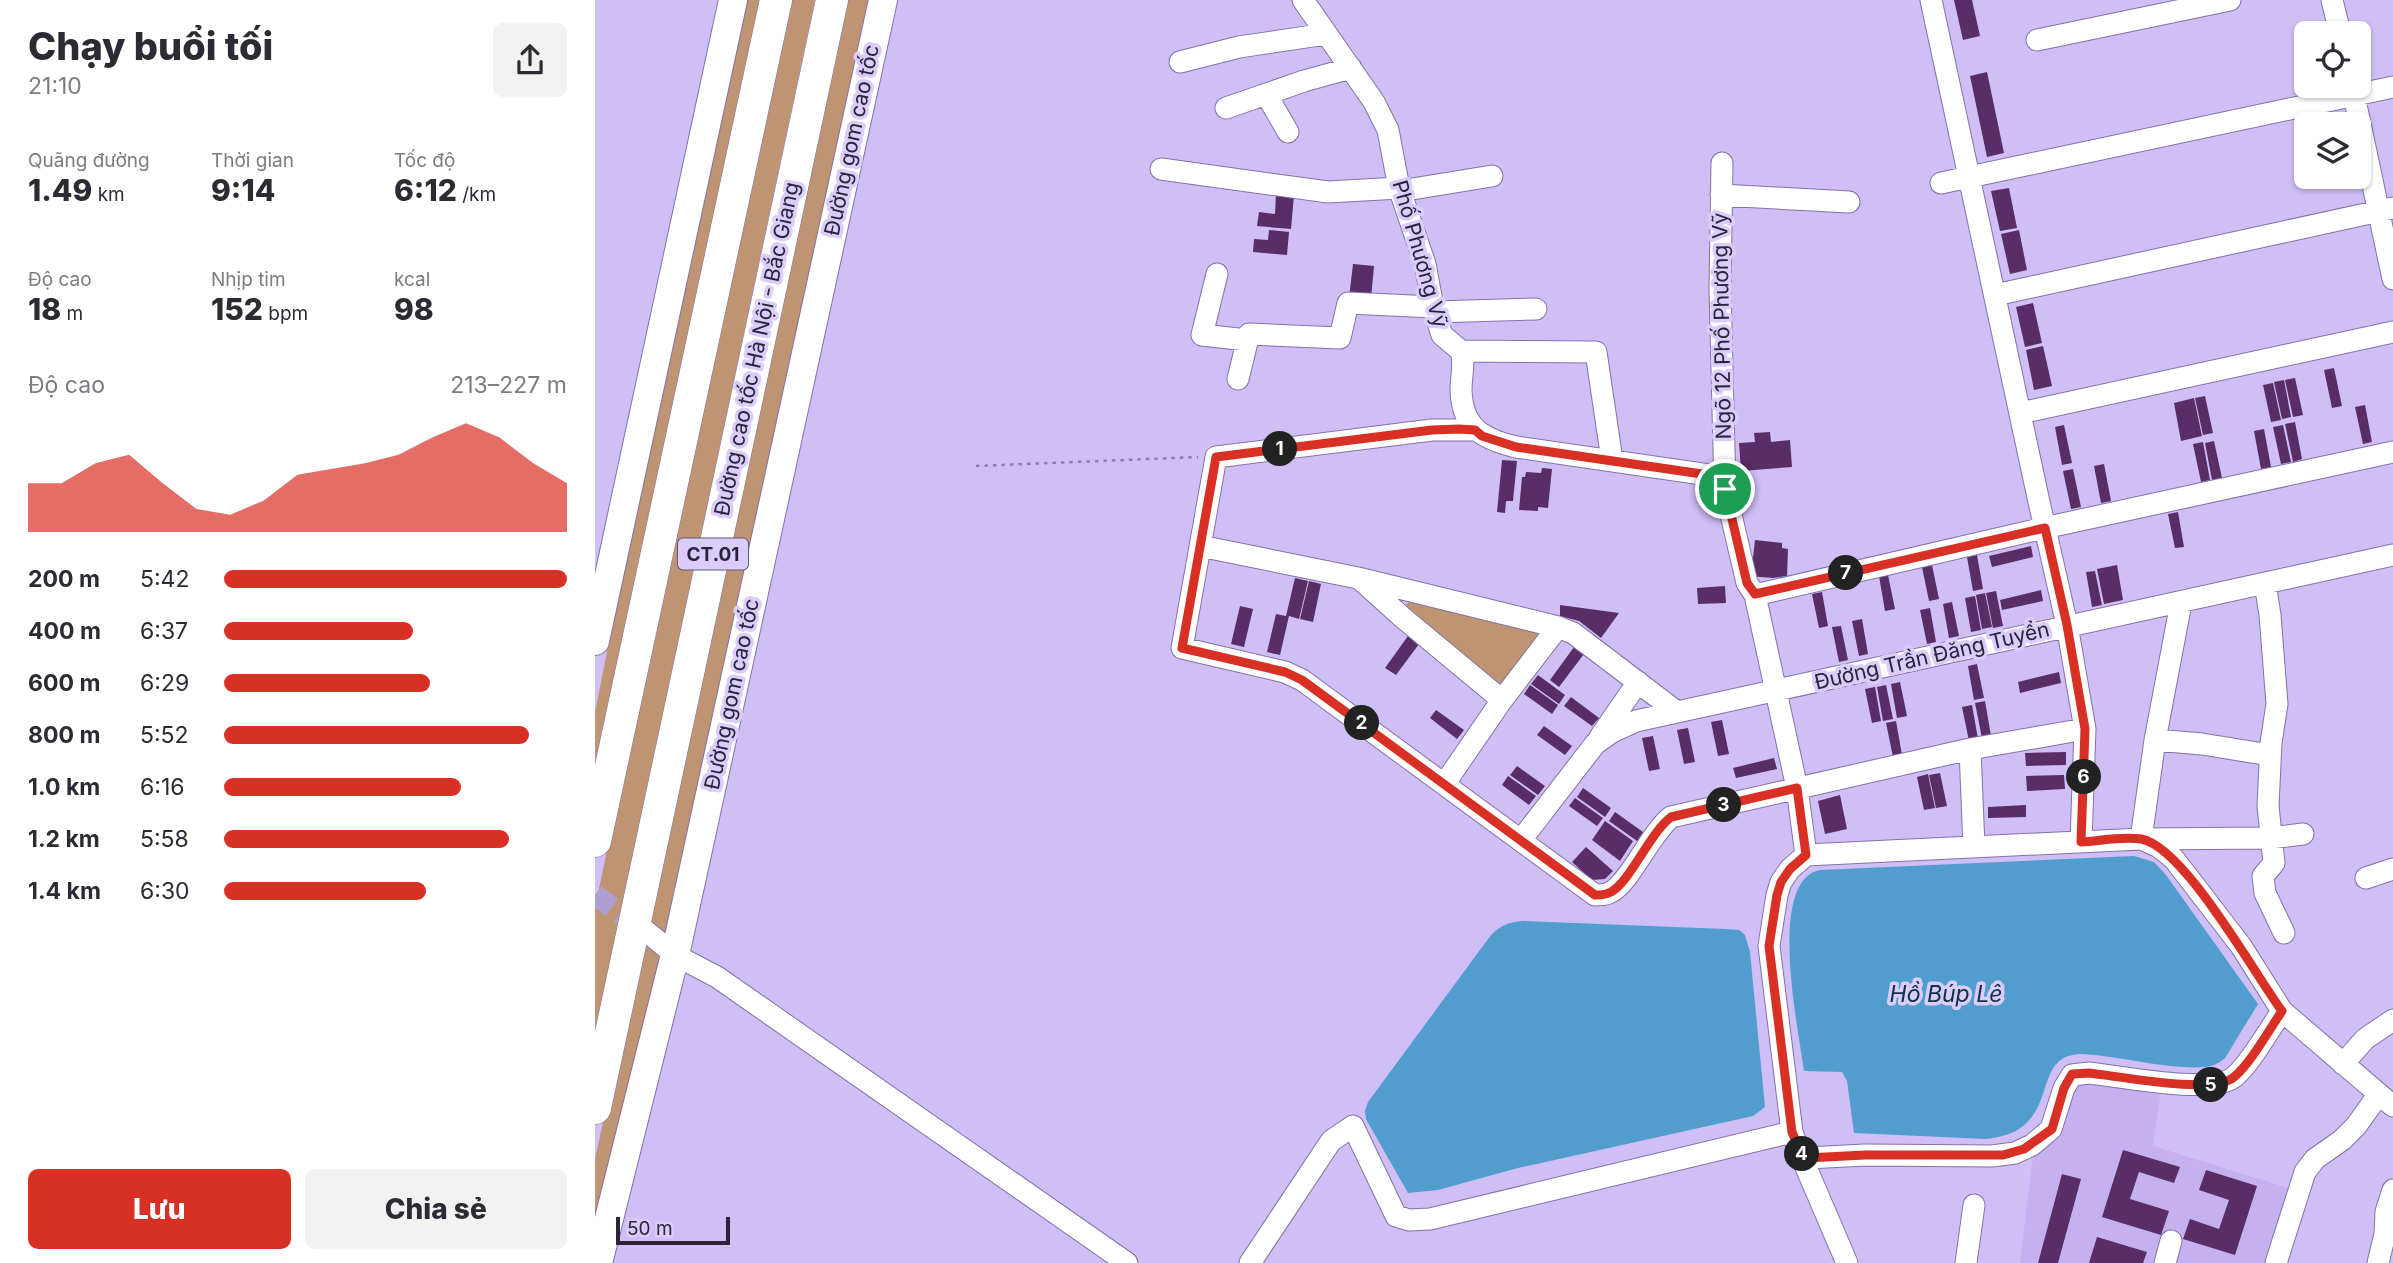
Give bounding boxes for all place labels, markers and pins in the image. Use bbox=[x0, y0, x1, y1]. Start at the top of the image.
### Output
pin: 1 bbox=[1263, 432, 1297, 466]
pin bbox=[1695, 459, 1755, 519]
pin: 7 bbox=[1829, 556, 1863, 590]
pin: 2 bbox=[1345, 706, 1379, 740]
pin: 6 bbox=[2067, 760, 2101, 794]
pin: 3 bbox=[1707, 788, 1741, 822]
pin: 5 bbox=[2193, 1068, 2229, 1102]
pin: 4 bbox=[1785, 1136, 1819, 1172]

